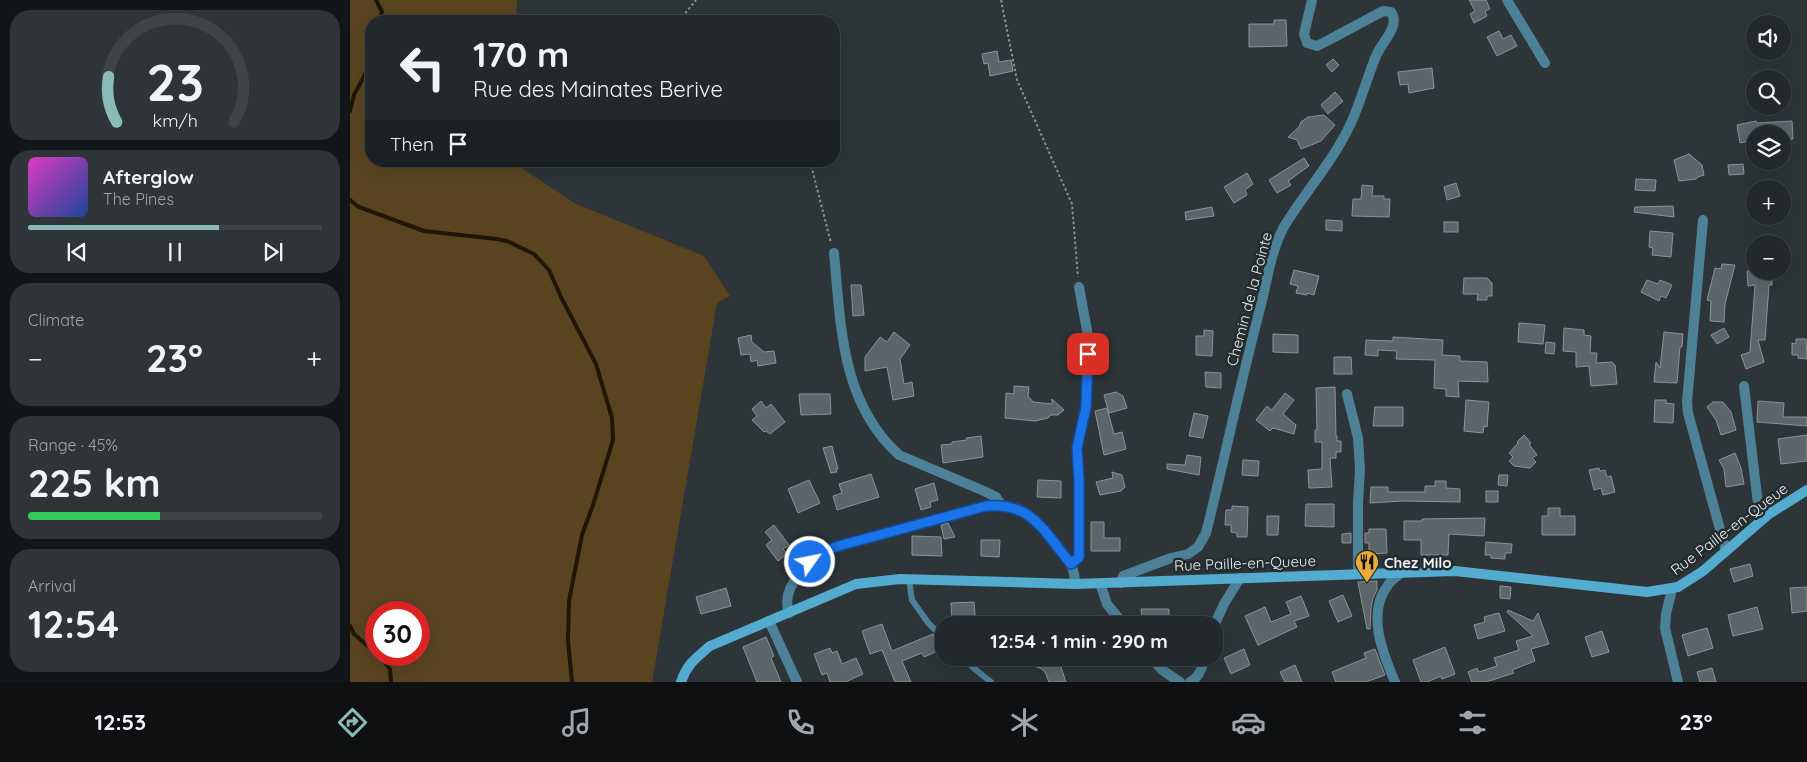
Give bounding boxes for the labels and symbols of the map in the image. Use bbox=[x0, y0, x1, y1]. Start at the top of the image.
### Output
street label: Chemin de la Pointe bbox=[1222, 230, 1276, 368]
pin bbox=[1067, 333, 1109, 375]
street label: Rue Paille-en-Queue bbox=[1667, 479, 1791, 579]
position arrow bbox=[783, 535, 835, 587]
restaurant icon: Chez Milo bbox=[1354, 549, 1380, 583]
street label: Rue Paille-en-Queue bbox=[1174, 551, 1316, 575]
place label: Chez Milo bbox=[1384, 553, 1452, 572]
speed limit sign: 30 bbox=[365, 601, 430, 666]

